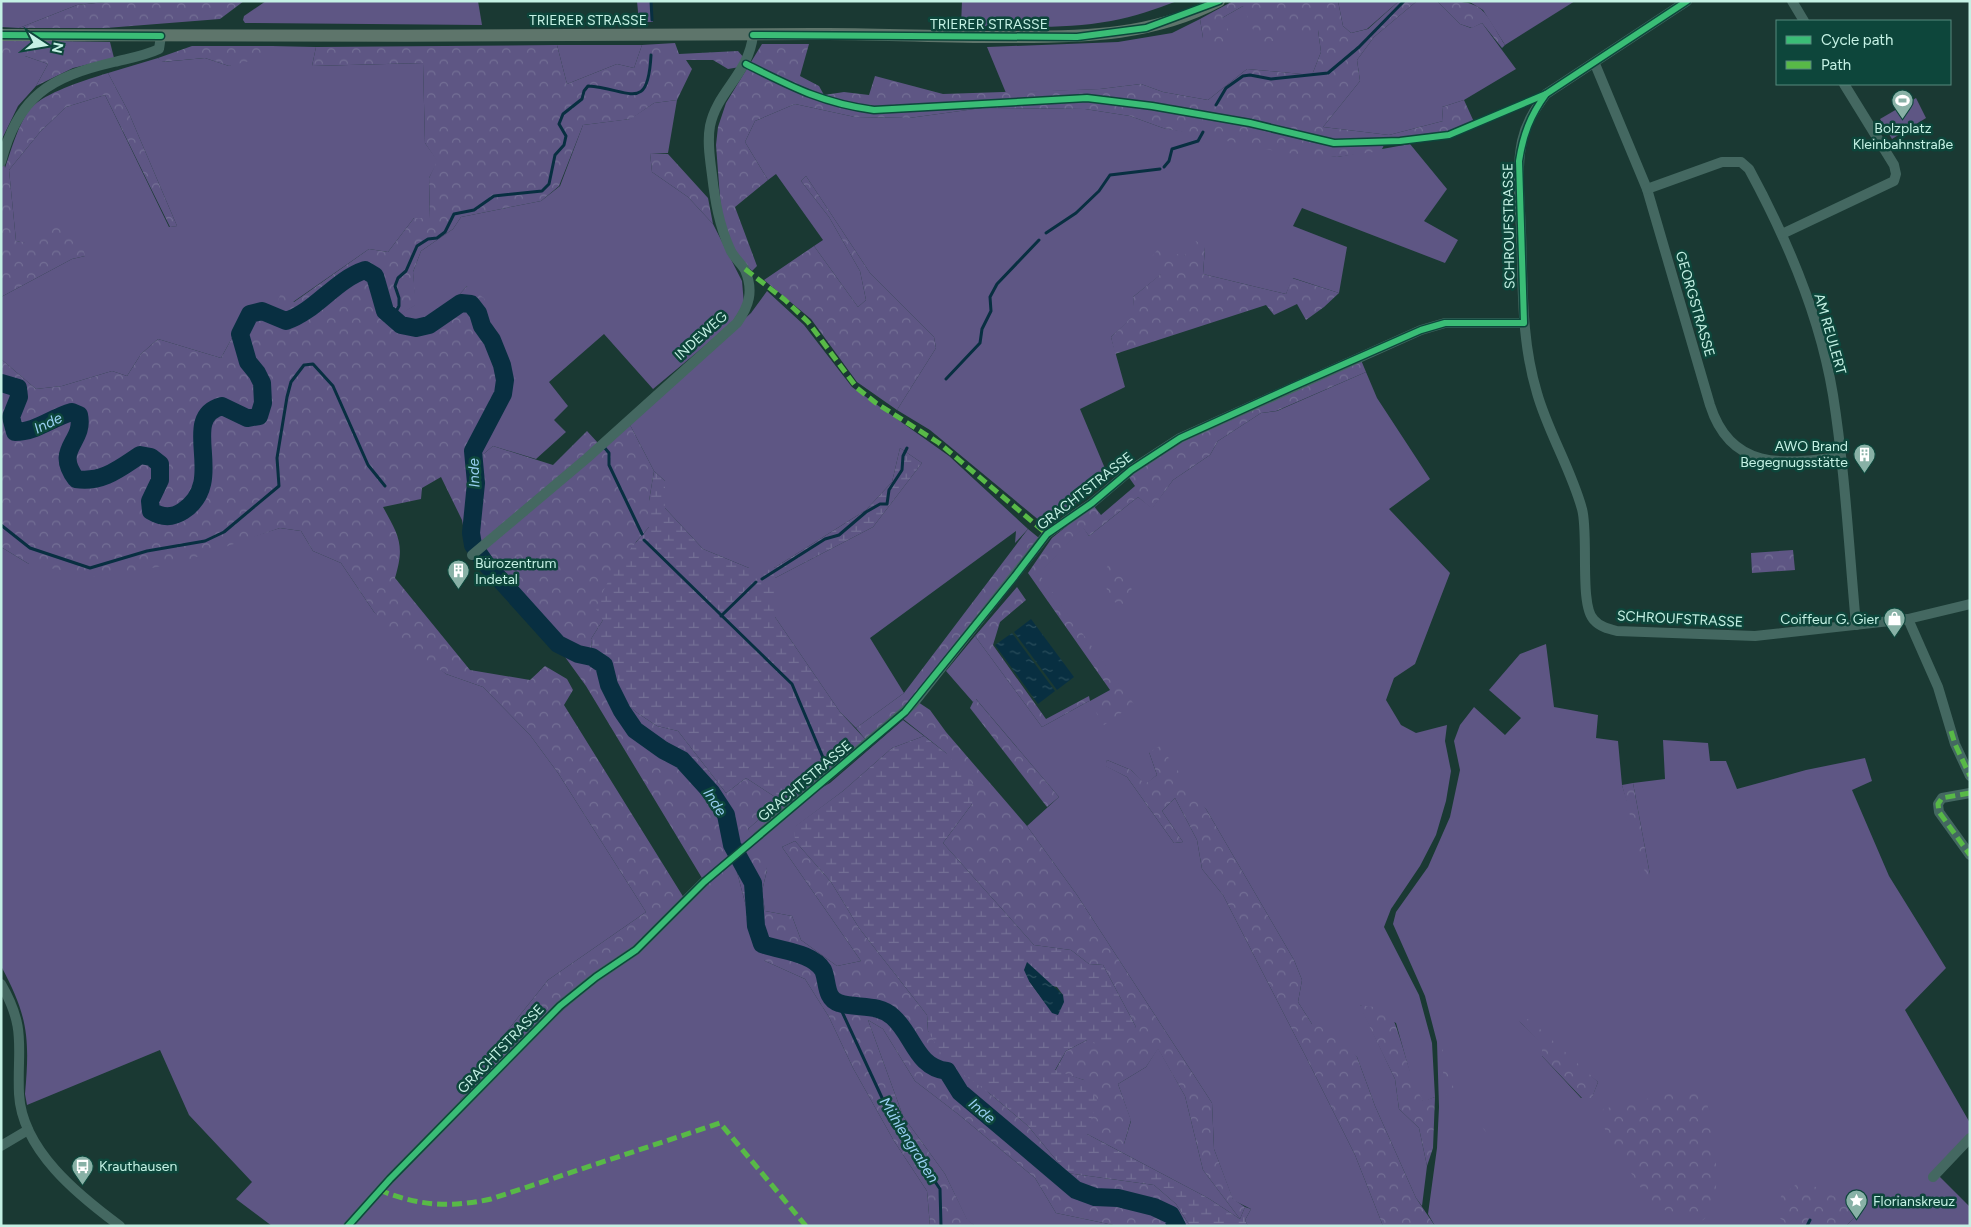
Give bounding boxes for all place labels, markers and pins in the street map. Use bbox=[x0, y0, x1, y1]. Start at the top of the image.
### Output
sports icon: Bolzplatz Kleinbahnstraße bbox=[1891, 88, 1915, 119]
place label: Bolzplatz Kleinbahnstraße bbox=[1853, 120, 1954, 153]
place label: AWO Brand Begegnugsstätte bbox=[1740, 438, 1848, 471]
building icon: AWO Brand Begegnugsstätte bbox=[1852, 442, 1876, 473]
place label: Bürozentrum Indetal bbox=[475, 555, 556, 588]
building icon: Bürozentrum Indetal bbox=[447, 559, 471, 590]
shop icon: Coiffeur G. Gier bbox=[1883, 607, 1907, 638]
place label: Coiffeur G. Gier bbox=[1780, 611, 1879, 628]
bus stop icon: Krauthausen bbox=[71, 1154, 95, 1185]
place label: Krauthausen bbox=[99, 1158, 177, 1175]
place icon: Florianskreuz bbox=[1845, 1189, 1869, 1220]
place label: Florianskreuz bbox=[1873, 1193, 1955, 1210]

